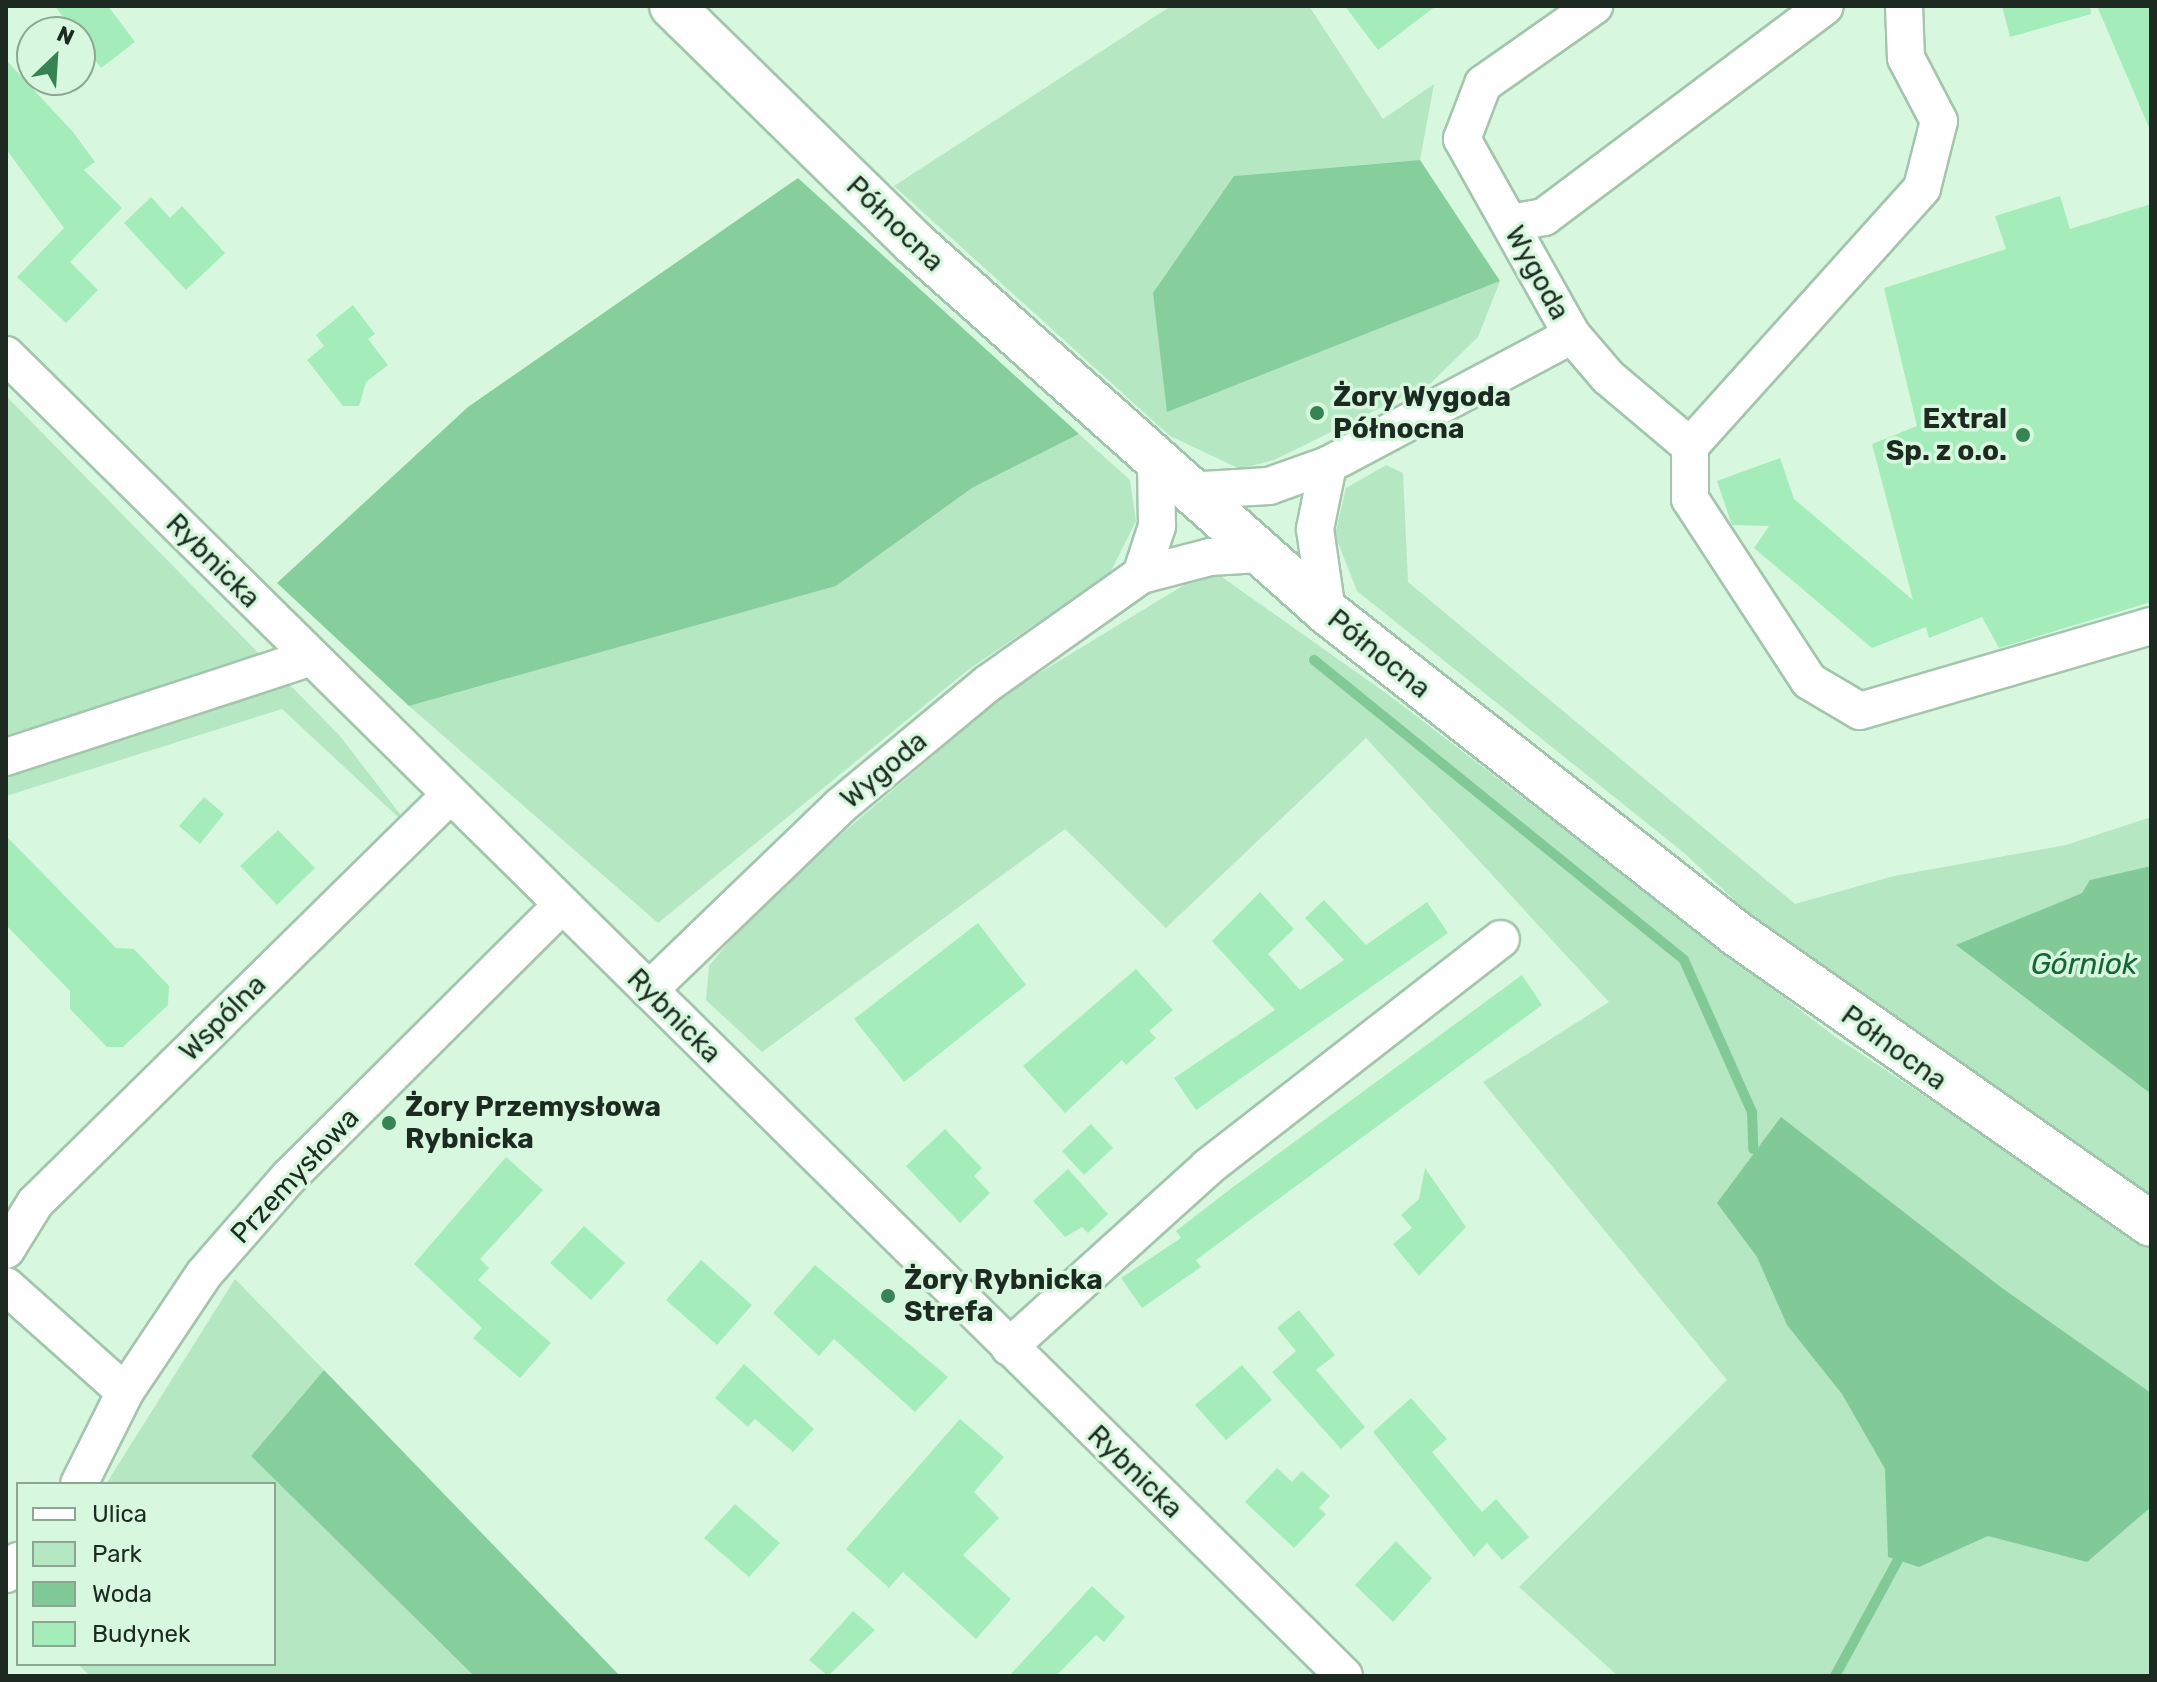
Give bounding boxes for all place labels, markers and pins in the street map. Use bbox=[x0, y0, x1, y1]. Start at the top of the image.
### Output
place label: Żory Wygoda Północna bbox=[1333, 380, 1512, 446]
place label: Extral Sp. z o.o. bbox=[1886, 402, 2007, 468]
marker: Żory Wygoda Północna bbox=[1308, 404, 1326, 422]
marker: Extral Sp. z o.o. bbox=[2014, 426, 2032, 444]
place label: Żory Przemysłowa Rybnicka bbox=[405, 1090, 662, 1156]
marker: Żory Przemysłowa Rybnicka bbox=[380, 1114, 398, 1132]
place label: Żory Rybnicka Strefa bbox=[904, 1263, 1103, 1329]
marker: Żory Rybnicka Strefa bbox=[879, 1287, 897, 1305]

